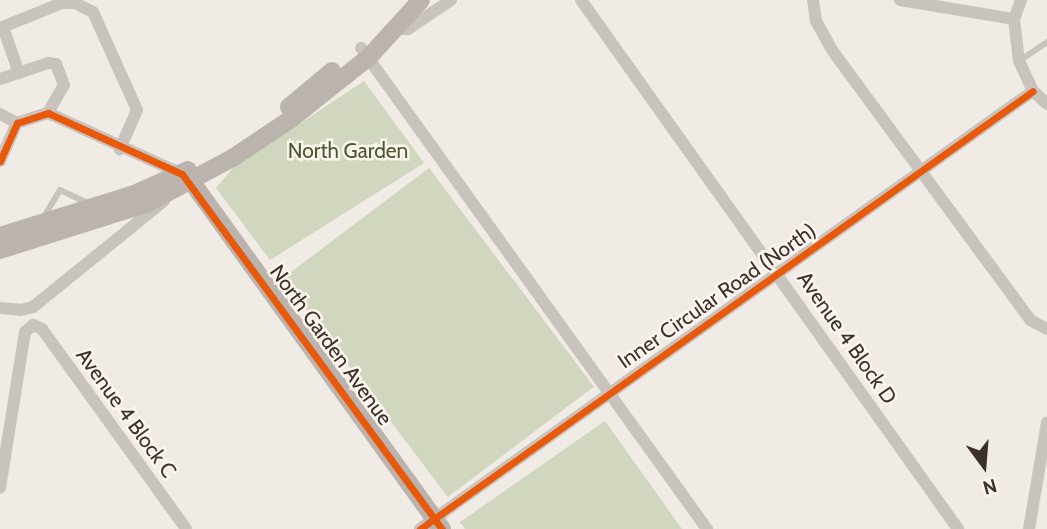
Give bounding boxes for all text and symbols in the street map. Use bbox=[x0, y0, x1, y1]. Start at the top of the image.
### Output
park label: North Garden bbox=[288, 138, 408, 164]
street label: Inner Circular Road (North) bbox=[613, 218, 821, 374]
street label: North Garden Avenue bbox=[264, 260, 398, 430]
street label: Avenue 4 Block D bbox=[792, 267, 902, 409]
street label: Avenue 4 Block C bbox=[71, 343, 181, 483]
north arrow bbox=[949, 431, 1019, 501]
text: N bbox=[980, 474, 1000, 500]

